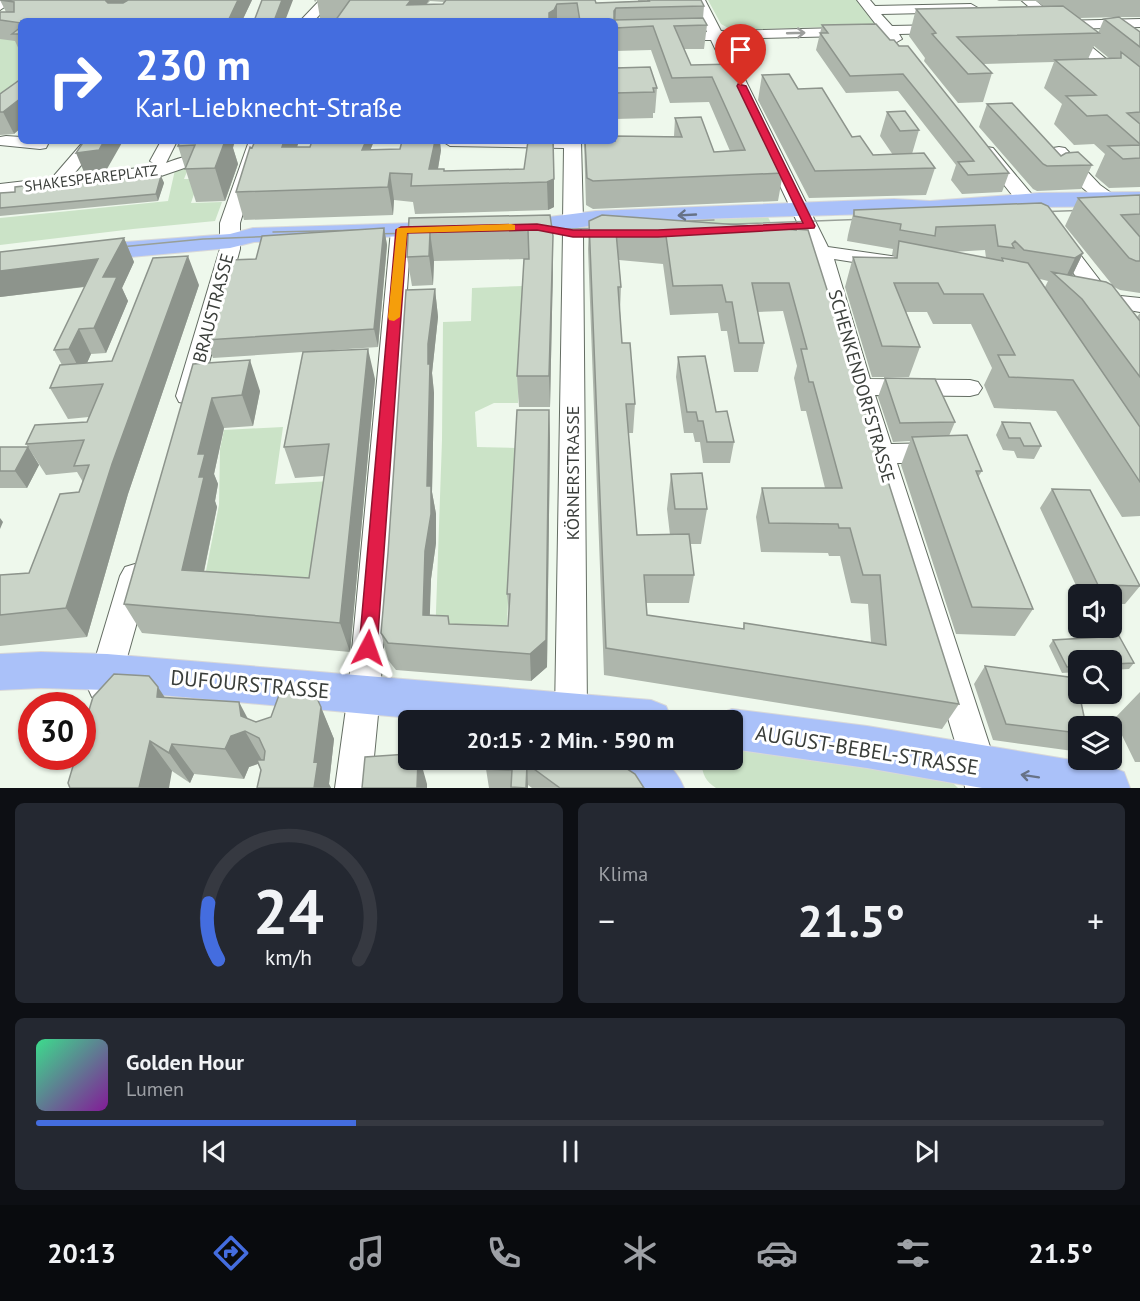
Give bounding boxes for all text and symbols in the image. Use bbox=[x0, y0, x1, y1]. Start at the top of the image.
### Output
pin bbox=[715, 24, 766, 86]
one-way arrow bbox=[786, 27, 806, 39]
icon: arrive bbox=[724, 33, 757, 66]
text: 230 m bbox=[135, 37, 251, 92]
icon: right bbox=[36, 42, 114, 120]
text: Karl-Liebknecht-Straße bbox=[135, 90, 402, 124]
street label: SHAKESPEAREPLATZ bbox=[23, 160, 159, 196]
one-way arrow bbox=[678, 210, 698, 221]
street label: BRAUSTRASSE bbox=[187, 251, 239, 365]
street label: SCHENKENDORFSTRASSE bbox=[823, 287, 901, 485]
street label: KÖRNERSTRASSE bbox=[561, 406, 584, 540]
map controls bbox=[1068, 584, 1122, 770]
button: sound bbox=[1068, 584, 1122, 638]
position arrow bbox=[336, 616, 400, 680]
button: search bbox=[1068, 650, 1122, 704]
street label: DUFOURSTRASSE bbox=[169, 664, 331, 704]
speed limit sign: 30 bbox=[18, 692, 96, 770]
button: layers bbox=[1068, 716, 1122, 770]
street label: AUGUST-BEBEL-STRASSE bbox=[754, 719, 980, 781]
text: 20:15 · 2 Min. · 590 m bbox=[467, 726, 674, 754]
one-way arrow bbox=[1020, 770, 1040, 781]
text: Klima bbox=[599, 861, 648, 887]
text: 24 bbox=[253, 870, 324, 951]
text: 21.5° bbox=[798, 891, 905, 949]
text: − bbox=[599, 899, 615, 942]
text: + bbox=[1087, 899, 1104, 942]
text: km/h bbox=[265, 943, 312, 971]
text: Golden Hour bbox=[126, 1048, 244, 1076]
text: Lumen bbox=[126, 1076, 184, 1102]
icon: previous bbox=[198, 1135, 231, 1168]
icon: pause bbox=[554, 1135, 587, 1168]
icon: next bbox=[910, 1135, 943, 1168]
icon: directions bbox=[210, 1232, 252, 1274]
icon: music bbox=[346, 1232, 388, 1274]
icon: phone bbox=[483, 1232, 525, 1274]
icon: climate bbox=[619, 1232, 661, 1274]
icon: car bbox=[756, 1232, 798, 1274]
icon: filters bbox=[892, 1232, 934, 1274]
text: 20:13 bbox=[47, 1236, 116, 1270]
text: 21.5° bbox=[1028, 1236, 1093, 1270]

